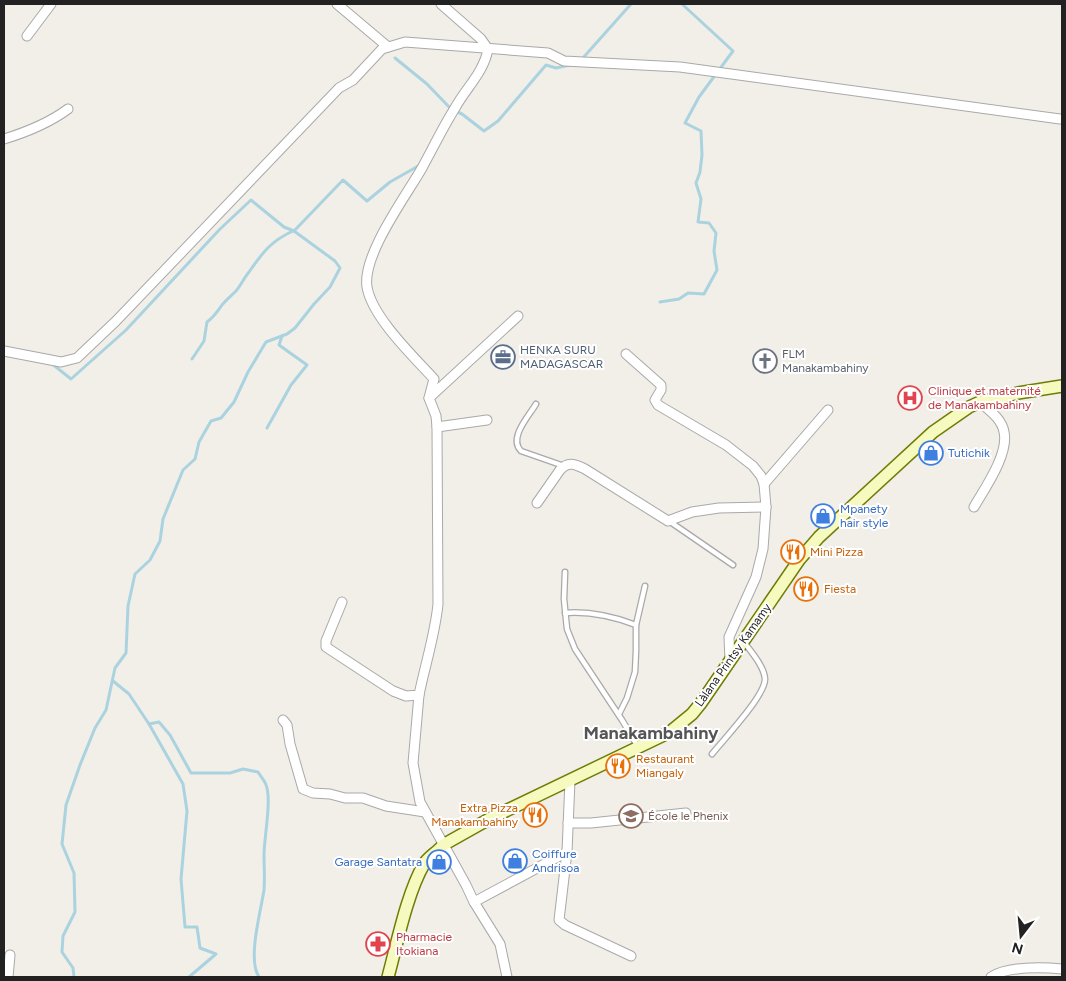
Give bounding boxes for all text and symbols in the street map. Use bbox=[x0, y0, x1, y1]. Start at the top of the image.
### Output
place label: HENKA SURU MADAGASCAR bbox=[520, 343, 603, 371]
office icon: HENKA SURU MADAGASCAR bbox=[490, 344, 516, 370]
place label: FLM Manakambahiny bbox=[782, 347, 869, 375]
church icon: FLM Manakambahiny bbox=[752, 348, 778, 374]
place label: Clinique et maternité de Manakambahiny bbox=[928, 384, 1041, 412]
hospital icon: Clinique et maternité de Manakambahiny bbox=[897, 385, 923, 411]
shop icon: Tutichik bbox=[918, 440, 944, 466]
place label: Tutichik bbox=[948, 446, 990, 460]
place label: Mpanety hair style bbox=[840, 502, 889, 530]
shop icon: Mpanety hair style bbox=[810, 503, 836, 529]
restaurant icon: Mini Pizza bbox=[780, 539, 806, 565]
place label: Mini Pizza bbox=[810, 545, 863, 559]
restaurant icon: Fiesta bbox=[793, 576, 819, 602]
place label: Fiesta bbox=[824, 582, 856, 596]
street label: Làlana Printsy Kamamy bbox=[692, 600, 774, 709]
district label: Manakambahiny bbox=[584, 722, 719, 744]
place label: Restaurant Miangaly bbox=[636, 752, 695, 780]
restaurant icon: Restaurant Miangaly bbox=[605, 753, 631, 779]
place label: Extra Pizza Manakambahiny bbox=[431, 801, 519, 829]
restaurant icon: Extra Pizza Manakambahiny bbox=[522, 802, 548, 828]
school or university icon: École le Phenix bbox=[618, 803, 644, 829]
place label: École le Phenix bbox=[648, 809, 729, 823]
place label: Coiffure Andrisoa bbox=[532, 847, 579, 875]
shop icon: Coiffure Andrisoa bbox=[502, 848, 528, 874]
shop icon: Garage Santatra bbox=[426, 849, 452, 875]
place label: Garage Santatra bbox=[335, 855, 422, 869]
north arrow bbox=[996, 911, 1046, 961]
place label: Pharmacie Itokiana bbox=[396, 930, 452, 958]
pharmacy icon: Pharmacie Itokiana bbox=[365, 931, 391, 957]
text: N bbox=[1010, 938, 1025, 958]

